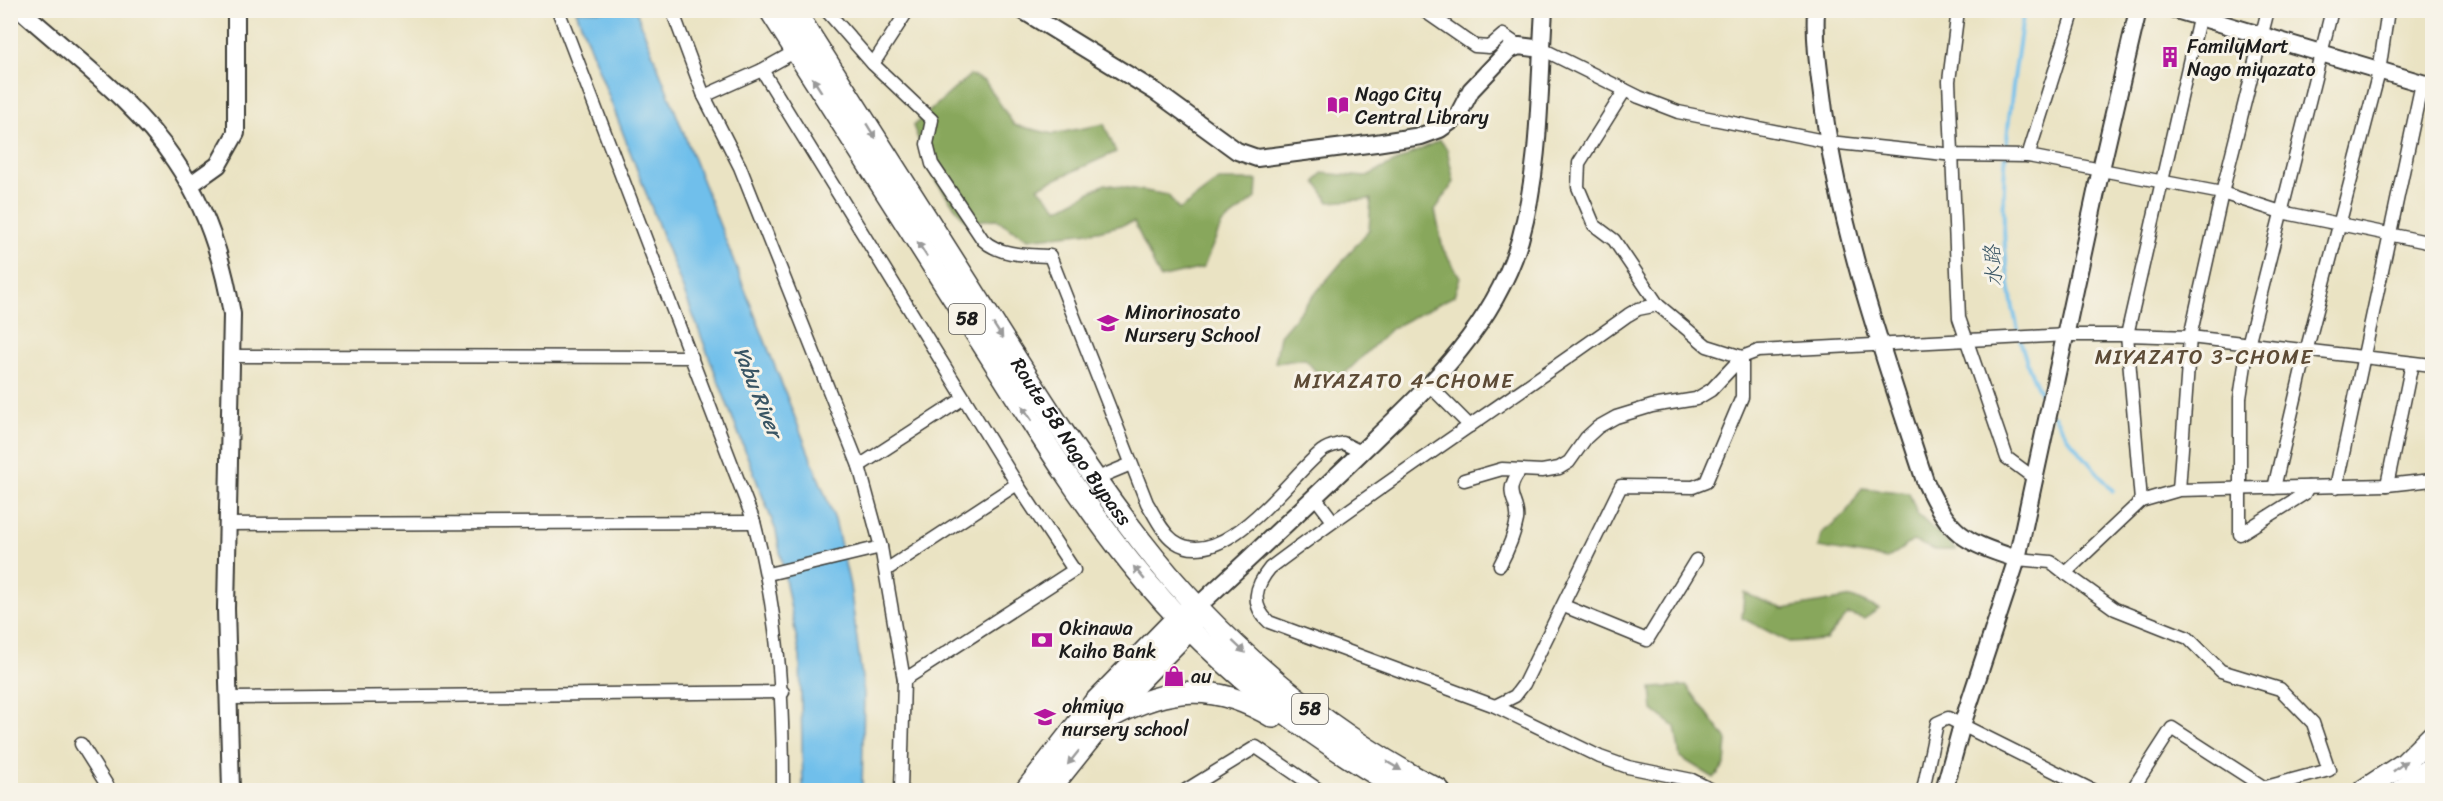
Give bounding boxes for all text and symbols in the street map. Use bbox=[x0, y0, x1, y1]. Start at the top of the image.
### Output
place label: FamilyMart Nago miyazato bbox=[2187, 29, 2316, 87]
building icon: FamilyMart Nago miyazato bbox=[2158, 45, 2182, 69]
one-way arrow bbox=[812, 76, 823, 93]
place label: Nago City Central Library bbox=[1355, 77, 1489, 135]
library icon: Nago City Central Library bbox=[1326, 93, 1350, 117]
one-way arrow bbox=[865, 123, 876, 139]
one-way arrow bbox=[917, 241, 928, 257]
water label: 水路 bbox=[1973, 243, 2013, 288]
place label: Minorinosato Nursery School bbox=[1125, 295, 1261, 353]
road number: 58 bbox=[949, 304, 985, 334]
school or university icon: Minorinosato Nursery School bbox=[1096, 311, 1120, 335]
one-way arrow bbox=[992, 323, 1003, 339]
district label: MIYAZATO 3-CHOME bbox=[2095, 338, 2313, 376]
water label: Yabu River bbox=[722, 340, 795, 447]
street label: Route 58 Nago Bypass bbox=[1001, 350, 1142, 534]
district label: MIYAZATO 4-CHOME bbox=[1294, 362, 1514, 400]
one-way arrow bbox=[1021, 406, 1033, 422]
one-way arrow bbox=[1133, 565, 1146, 581]
place label: Okinawa Kaiho Bank bbox=[1059, 611, 1157, 669]
bank icon: Okinawa Kaiho Bank bbox=[1030, 628, 1054, 652]
one-way arrow bbox=[1232, 640, 1247, 654]
place label: au bbox=[1191, 659, 1212, 694]
shop icon: au bbox=[1162, 664, 1186, 688]
place label: ohmiya nursery school bbox=[1062, 689, 1189, 747]
road number: 58 bbox=[1292, 694, 1328, 724]
school or university icon: ohmiya nursery school bbox=[1033, 705, 1057, 729]
one-way arrow bbox=[1067, 750, 1079, 765]
one-way arrow bbox=[2392, 759, 2408, 772]
one-way arrow bbox=[1386, 760, 1402, 771]

